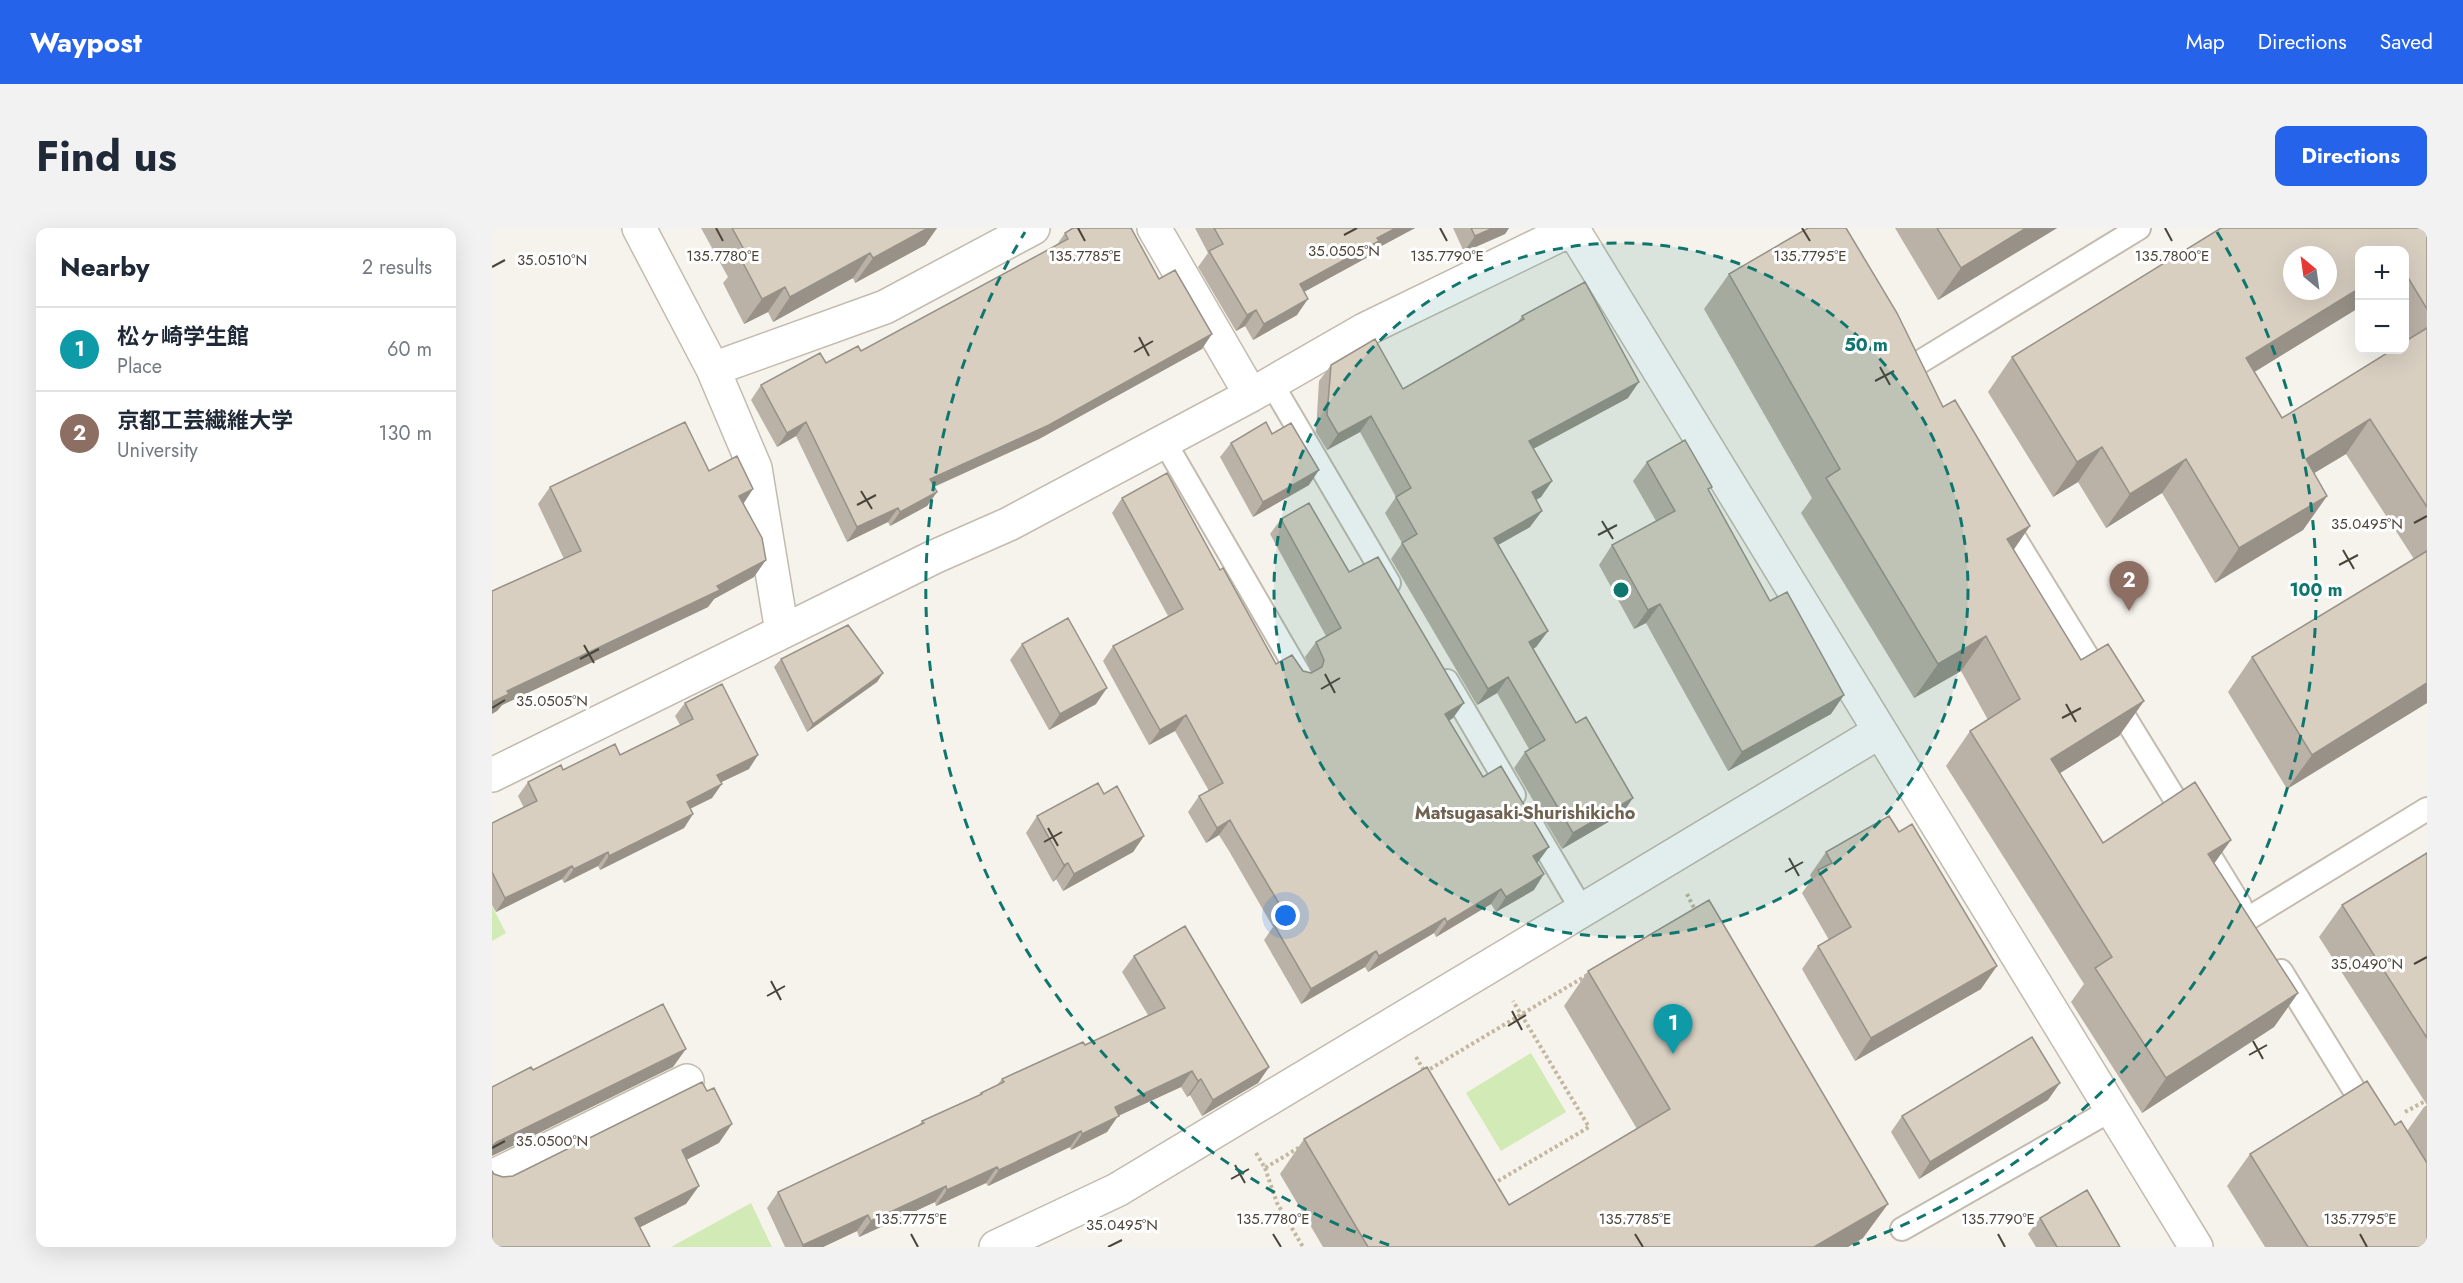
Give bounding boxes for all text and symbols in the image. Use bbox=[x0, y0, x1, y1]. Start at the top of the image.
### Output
text: Waypost bbox=[30, 22, 142, 63]
text: Map bbox=[2186, 27, 2225, 57]
text: Directions bbox=[2258, 27, 2347, 57]
text: Saved bbox=[2380, 27, 2433, 57]
text: Find us bbox=[36, 126, 177, 187]
button: Directions bbox=[2275, 126, 2427, 186]
text: 35.0505°N bbox=[1308, 240, 1380, 262]
text: 135.7780°E bbox=[686, 245, 760, 267]
text: 135.7785°E bbox=[1049, 245, 1121, 267]
text: 135.7790°E bbox=[1410, 245, 1484, 267]
text: 135.7795°E bbox=[1773, 245, 1847, 267]
text: 135.7800°E bbox=[2135, 245, 2209, 267]
north arrow bbox=[2283, 246, 2337, 300]
map controls bbox=[2355, 246, 2409, 354]
button: + bbox=[2355, 246, 2409, 300]
text: Nearby bbox=[60, 248, 149, 286]
text: 35.0510°N bbox=[517, 249, 587, 271]
text: 2 results bbox=[362, 253, 432, 282]
button: − bbox=[2355, 300, 2409, 354]
text: 松ヶ崎学生館 bbox=[117, 320, 249, 352]
text: 50 m bbox=[1844, 332, 1888, 358]
text: 1 bbox=[74, 335, 85, 364]
text: 60 m bbox=[387, 335, 432, 364]
text: Place bbox=[117, 352, 162, 381]
text: 京都工芸繊維大学 bbox=[117, 404, 293, 436]
text: 2 bbox=[73, 419, 86, 448]
text: 130 m bbox=[378, 419, 432, 448]
text: University bbox=[117, 436, 198, 465]
text: 35.0495°N bbox=[2331, 513, 2403, 535]
pin: 2 bbox=[2110, 562, 2148, 611]
text: 100 m bbox=[2289, 577, 2343, 603]
centre of rings bbox=[1611, 580, 1631, 600]
text: 35.0505°N bbox=[516, 690, 588, 712]
district label: Matsugasaki-Shurishikicho bbox=[1415, 800, 1636, 826]
your location bbox=[1271, 901, 1300, 930]
text: 35.0490°N bbox=[2331, 953, 2403, 975]
pin: 1 bbox=[1654, 1004, 1692, 1054]
text: 35.0500°N bbox=[516, 1130, 588, 1152]
text: 135.7775°E bbox=[875, 1208, 947, 1230]
text: 135.7780°E bbox=[1236, 1208, 1310, 1230]
text: 135.7785°E bbox=[1599, 1208, 1671, 1230]
text: 135.7790°E bbox=[1961, 1208, 2035, 1230]
text: 135.7795°E bbox=[2323, 1208, 2397, 1230]
text: 35.0495°N bbox=[1086, 1214, 1158, 1236]

